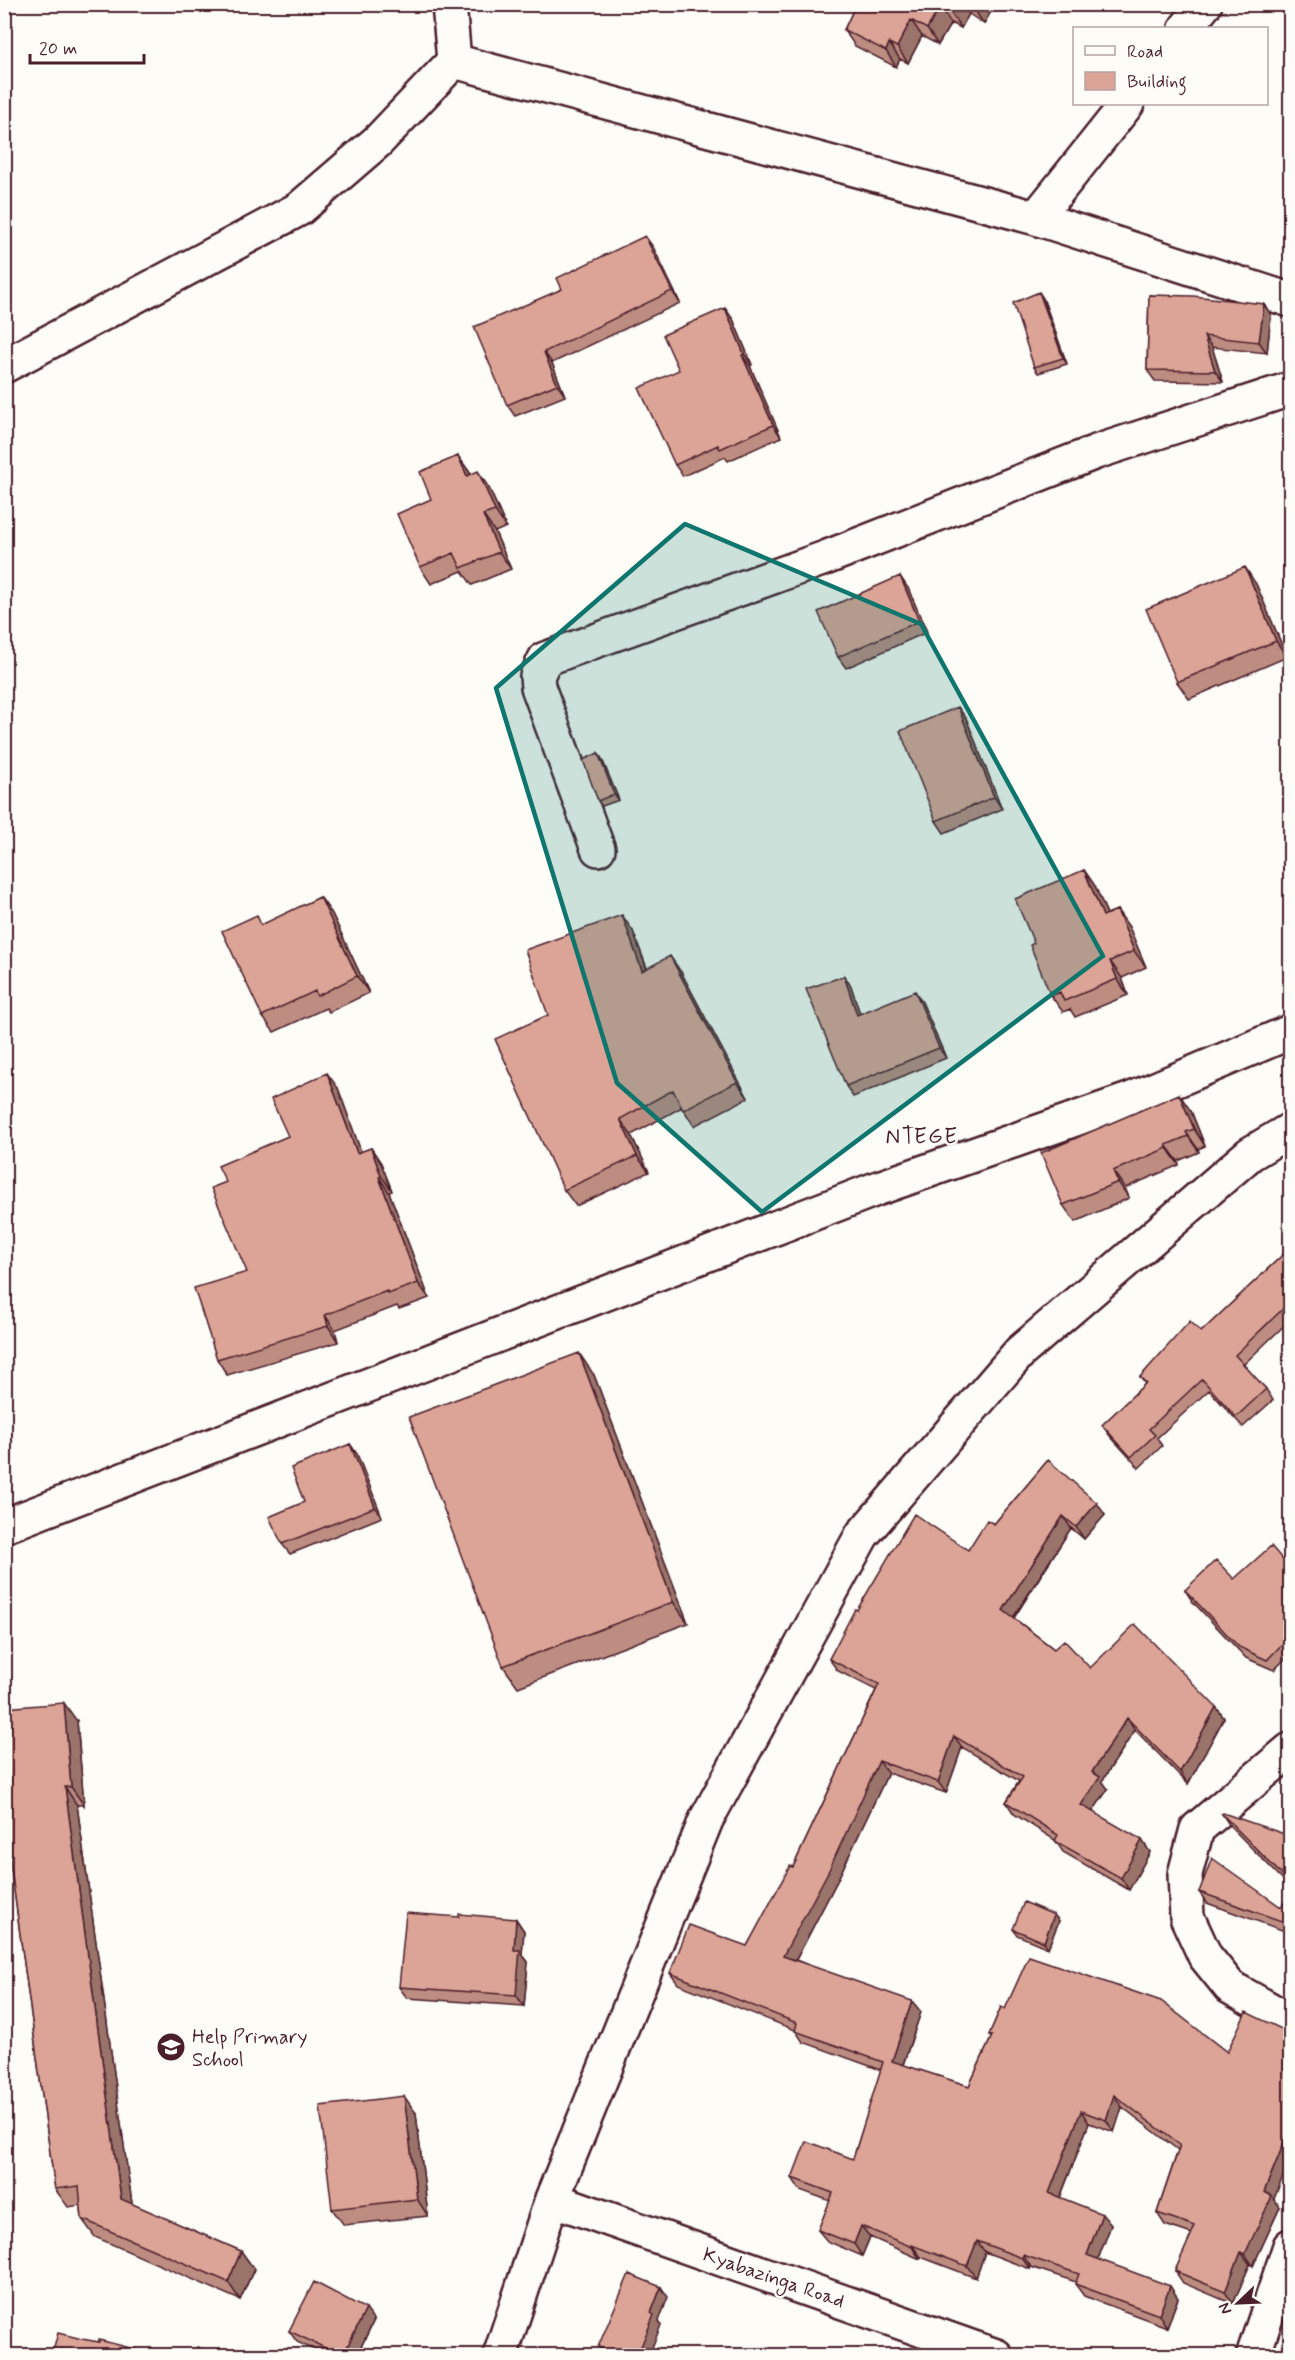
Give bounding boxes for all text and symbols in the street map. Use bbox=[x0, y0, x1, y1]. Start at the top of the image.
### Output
scale bar bbox=[30, 27, 144, 65]
legend bbox=[1073, 27, 1268, 105]
text: 20 m bbox=[39, 37, 77, 61]
text: Road bbox=[1127, 40, 1163, 64]
text: Building bbox=[1127, 70, 1187, 96]
district label: NTEGE bbox=[886, 1123, 958, 1151]
place label: Help Primary School bbox=[192, 2024, 308, 2074]
school or university icon: Help Primary School bbox=[155, 2031, 187, 2063]
street label: Kyabazinga Road bbox=[699, 2242, 848, 2316]
north arrow bbox=[1208, 2273, 1268, 2333]
text: N bbox=[1214, 2299, 1237, 2317]

